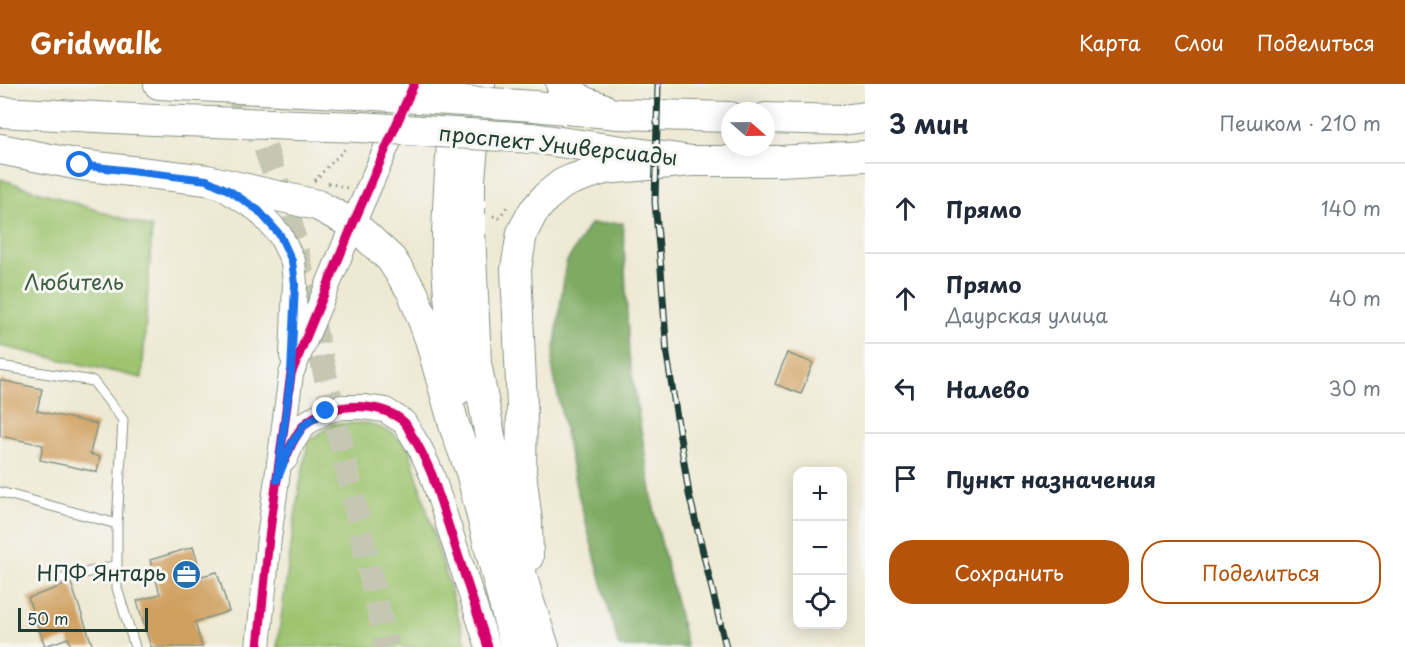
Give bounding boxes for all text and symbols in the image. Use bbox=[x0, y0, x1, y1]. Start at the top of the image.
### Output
text: Gridwalk bbox=[30, 21, 162, 64]
text: Карта bbox=[1079, 26, 1141, 58]
text: Слои bbox=[1174, 26, 1224, 58]
text: Поделиться bbox=[1257, 26, 1375, 58]
north arrow bbox=[721, 102, 775, 156]
text: 3 мин bbox=[889, 104, 969, 143]
text: Пешком · 210 m bbox=[1220, 108, 1381, 138]
street label: проспект Универсиады bbox=[437, 116, 679, 172]
route start bbox=[66, 151, 92, 177]
icon: ahead bbox=[889, 192, 922, 225]
text: Прямо bbox=[946, 192, 1021, 225]
text: 140 m bbox=[1321, 193, 1381, 223]
park label: Любитель bbox=[24, 265, 124, 297]
text: Прямо bbox=[946, 267, 1021, 300]
icon: ahead bbox=[889, 282, 922, 315]
text: 40 m bbox=[1329, 283, 1381, 313]
text: Даурская улица bbox=[946, 300, 1108, 330]
icon: left bbox=[889, 372, 922, 405]
text: Налево bbox=[946, 372, 1029, 405]
text: 30 m bbox=[1328, 373, 1381, 403]
route end bbox=[312, 397, 338, 423]
icon: arrive bbox=[889, 462, 922, 495]
text: Пункт назначения bbox=[946, 462, 1156, 495]
map controls bbox=[793, 467, 847, 629]
button: + bbox=[793, 467, 847, 521]
button: − bbox=[793, 521, 847, 575]
button: Сохранить bbox=[889, 540, 1129, 604]
button: Поделиться bbox=[1141, 540, 1381, 604]
place label: НПФ Янтарь bbox=[37, 556, 166, 588]
office icon: НПФ Янтарь bbox=[171, 558, 203, 590]
button: locate bbox=[793, 575, 847, 629]
scale bar bbox=[18, 605, 148, 632]
text: 50 m bbox=[27, 606, 68, 630]

